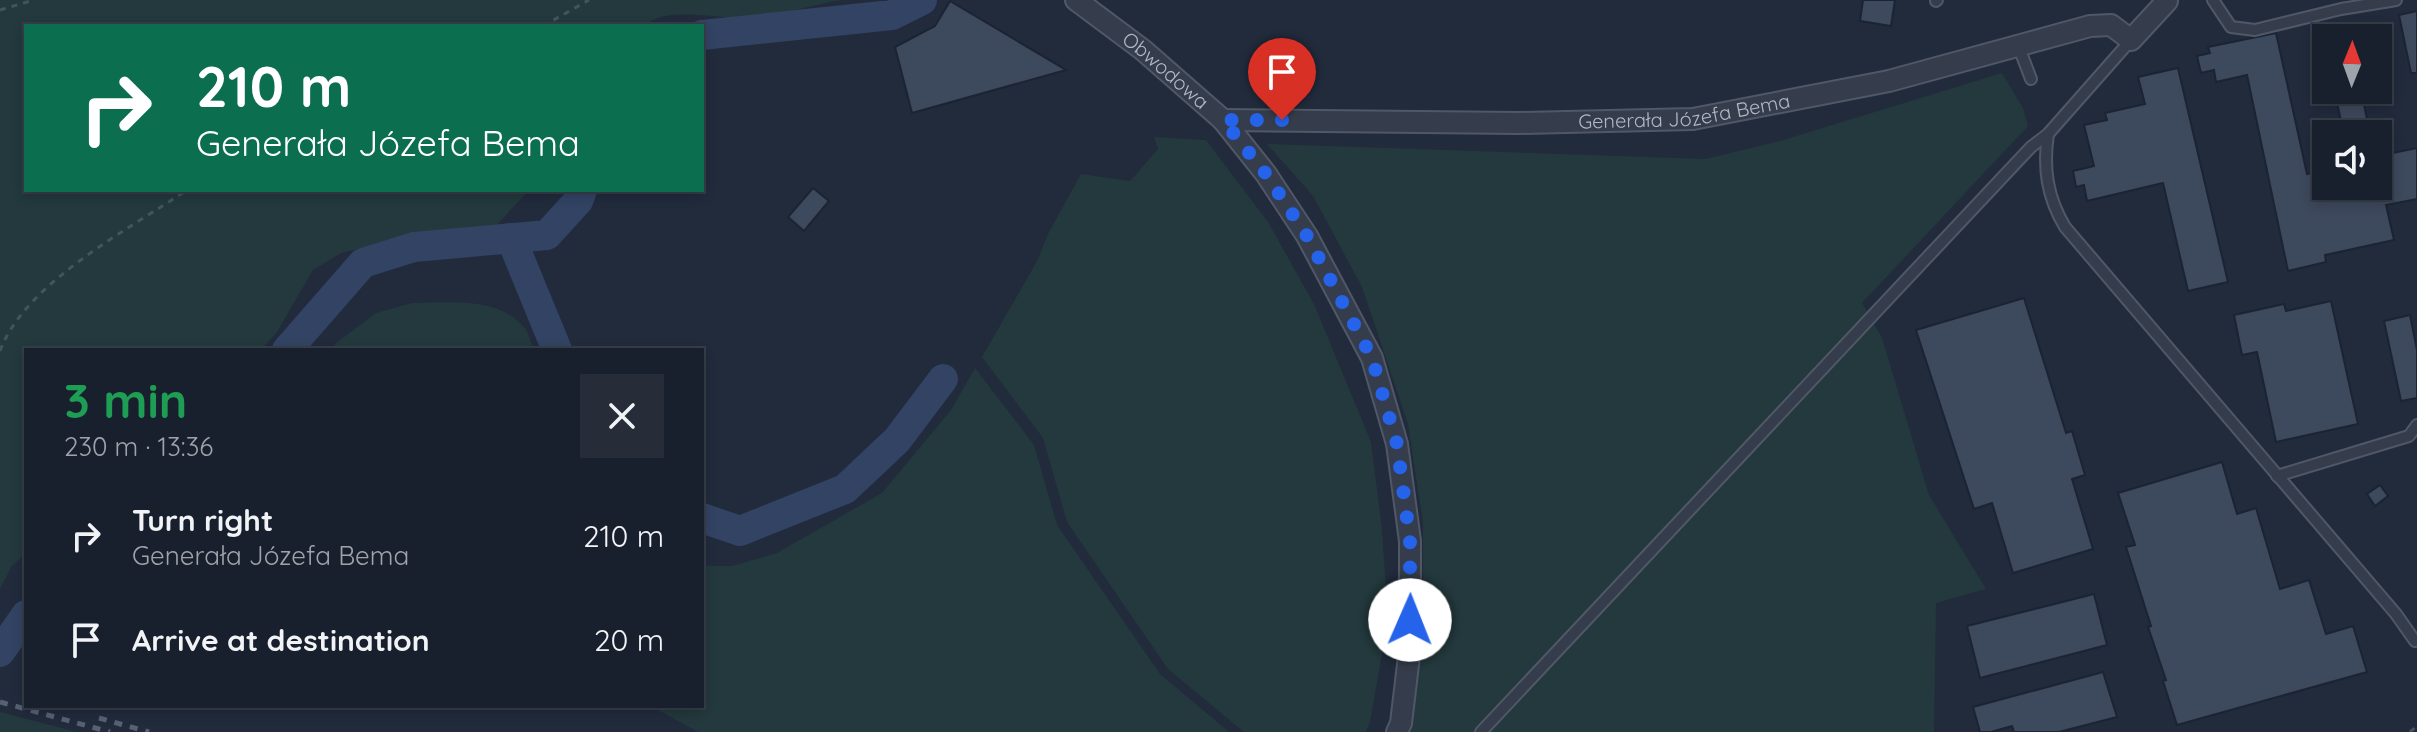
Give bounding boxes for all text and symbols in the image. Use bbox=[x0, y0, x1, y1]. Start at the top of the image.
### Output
north arrow bbox=[2312, 24, 2392, 104]
map controls bbox=[2312, 24, 2392, 200]
street label: Obwodowa bbox=[1118, 26, 1214, 114]
pin bbox=[1248, 38, 1316, 120]
icon: arrive bbox=[1260, 50, 1304, 94]
text: 210 m bbox=[196, 51, 351, 121]
icon: right bbox=[64, 56, 168, 160]
street label: Generała Józefa Bema bbox=[1578, 87, 1792, 134]
text: Generała Józefa Bema bbox=[196, 120, 580, 165]
button: sound bbox=[2312, 120, 2392, 200]
text: 3 min bbox=[64, 370, 187, 430]
button: close bbox=[580, 374, 664, 458]
text: 230 m · 13:36 bbox=[64, 430, 213, 463]
text: Turn right bbox=[132, 501, 273, 539]
icon: right bbox=[64, 514, 108, 558]
text: 210 m bbox=[583, 517, 664, 555]
text: Generała Józefa Bema bbox=[132, 539, 409, 572]
position arrow bbox=[1368, 578, 1452, 662]
icon: arrive bbox=[64, 618, 108, 662]
text: Arrive at destination bbox=[132, 621, 430, 659]
text: 20 m bbox=[594, 621, 664, 659]

